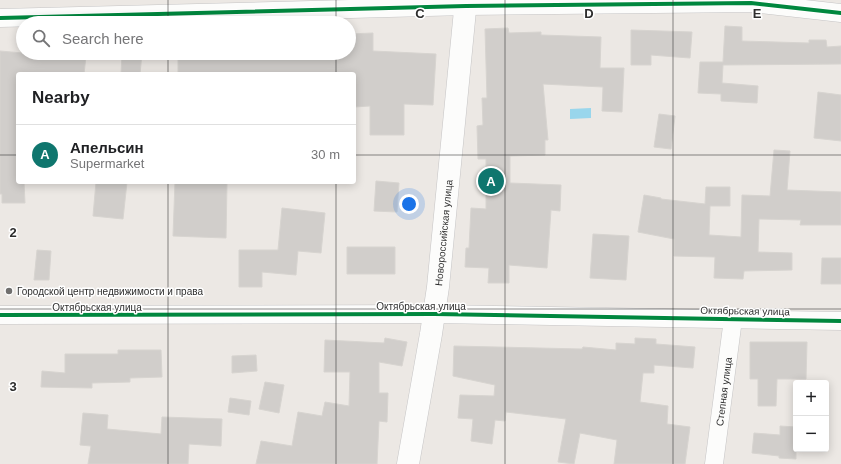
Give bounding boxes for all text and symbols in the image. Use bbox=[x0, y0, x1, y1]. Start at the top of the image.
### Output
text: C bbox=[415, 6, 425, 21]
text: D bbox=[584, 6, 594, 21]
text: E bbox=[753, 6, 762, 21]
search box bbox=[16, 16, 356, 60]
icon: search bbox=[30, 27, 52, 49]
text: Search here bbox=[62, 30, 144, 47]
text: Nearby bbox=[32, 88, 90, 107]
text: Апельсин bbox=[70, 139, 144, 156]
text: A bbox=[40, 147, 50, 162]
text: 30 m bbox=[311, 147, 340, 162]
text: Supermarket bbox=[70, 156, 144, 171]
pin: A bbox=[478, 166, 504, 196]
street label: Новороссийская улица bbox=[433, 179, 454, 286]
your location bbox=[399, 194, 419, 214]
text: 2 bbox=[9, 225, 17, 240]
marker: Городской центр недвижимости и права bbox=[4, 286, 14, 296]
place label: Городской центр недвижимости и права bbox=[17, 286, 203, 297]
street label: Октябрьская улица bbox=[376, 301, 466, 312]
street label: Октябрьская улица bbox=[52, 302, 142, 313]
street label: Октябрьская улица bbox=[700, 305, 790, 317]
street label: Степная улица bbox=[714, 356, 734, 427]
text: 3 bbox=[9, 379, 17, 394]
map controls bbox=[793, 380, 829, 452]
button: + bbox=[793, 380, 829, 416]
button: − bbox=[793, 416, 829, 452]

